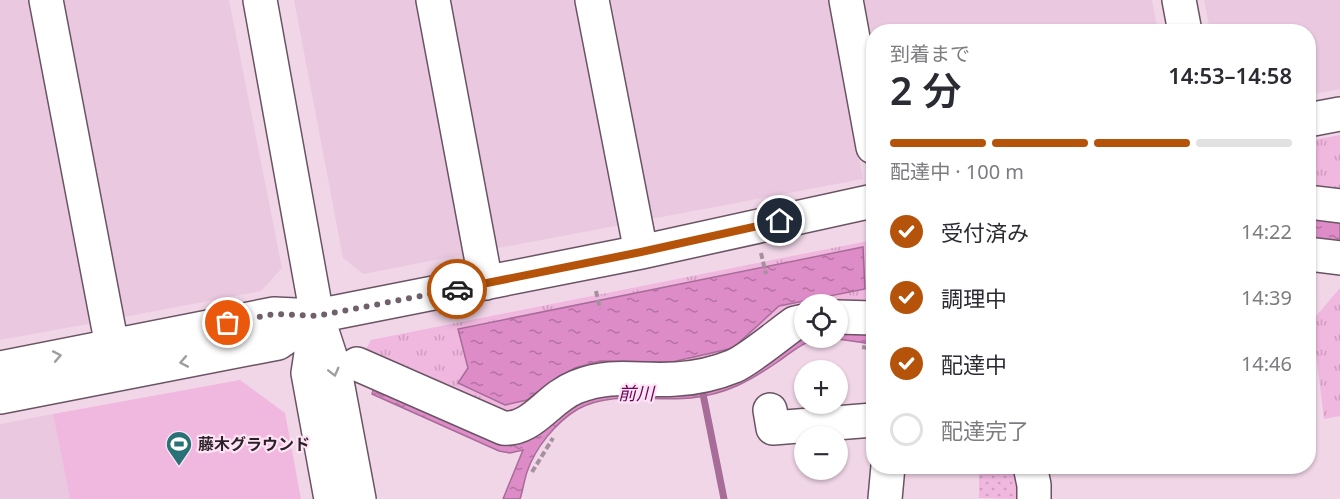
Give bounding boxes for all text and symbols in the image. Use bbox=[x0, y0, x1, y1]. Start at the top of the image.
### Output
text: 到着まで bbox=[890, 40, 970, 67]
text: 14:53–14:58 bbox=[1168, 60, 1292, 90]
text: 2 分 bbox=[890, 63, 961, 116]
text: 配達中 · 100 m bbox=[890, 158, 1024, 185]
pin bbox=[754, 195, 805, 246]
icon: home bbox=[763, 204, 796, 237]
icon: check bbox=[890, 215, 923, 248]
text: 受付済み bbox=[941, 217, 1029, 247]
text: 14:22 bbox=[1241, 218, 1292, 245]
courier bbox=[427, 259, 487, 319]
icon: car bbox=[441, 273, 474, 306]
icon: check bbox=[890, 281, 923, 314]
text: 調理中 bbox=[941, 283, 1007, 313]
text: 14:39 bbox=[1241, 284, 1292, 311]
map controls bbox=[794, 294, 848, 480]
button: locate bbox=[794, 294, 848, 348]
pin bbox=[202, 297, 253, 348]
icon: bag bbox=[211, 306, 244, 339]
icon: check bbox=[890, 347, 923, 380]
text: 配達中 bbox=[941, 349, 1007, 379]
one-way arrow bbox=[52, 350, 62, 363]
text: 14:46 bbox=[1241, 350, 1292, 377]
one-way arrow bbox=[180, 354, 190, 367]
button: + bbox=[794, 360, 848, 414]
one-way arrow bbox=[327, 367, 340, 377]
water label: 前川 bbox=[618, 381, 656, 405]
text: 配達完了 bbox=[941, 415, 1029, 445]
button: − bbox=[794, 426, 848, 480]
sports icon: 藤木グラウンド bbox=[164, 429, 194, 467]
place label: 藤木グラウンド bbox=[198, 433, 310, 455]

